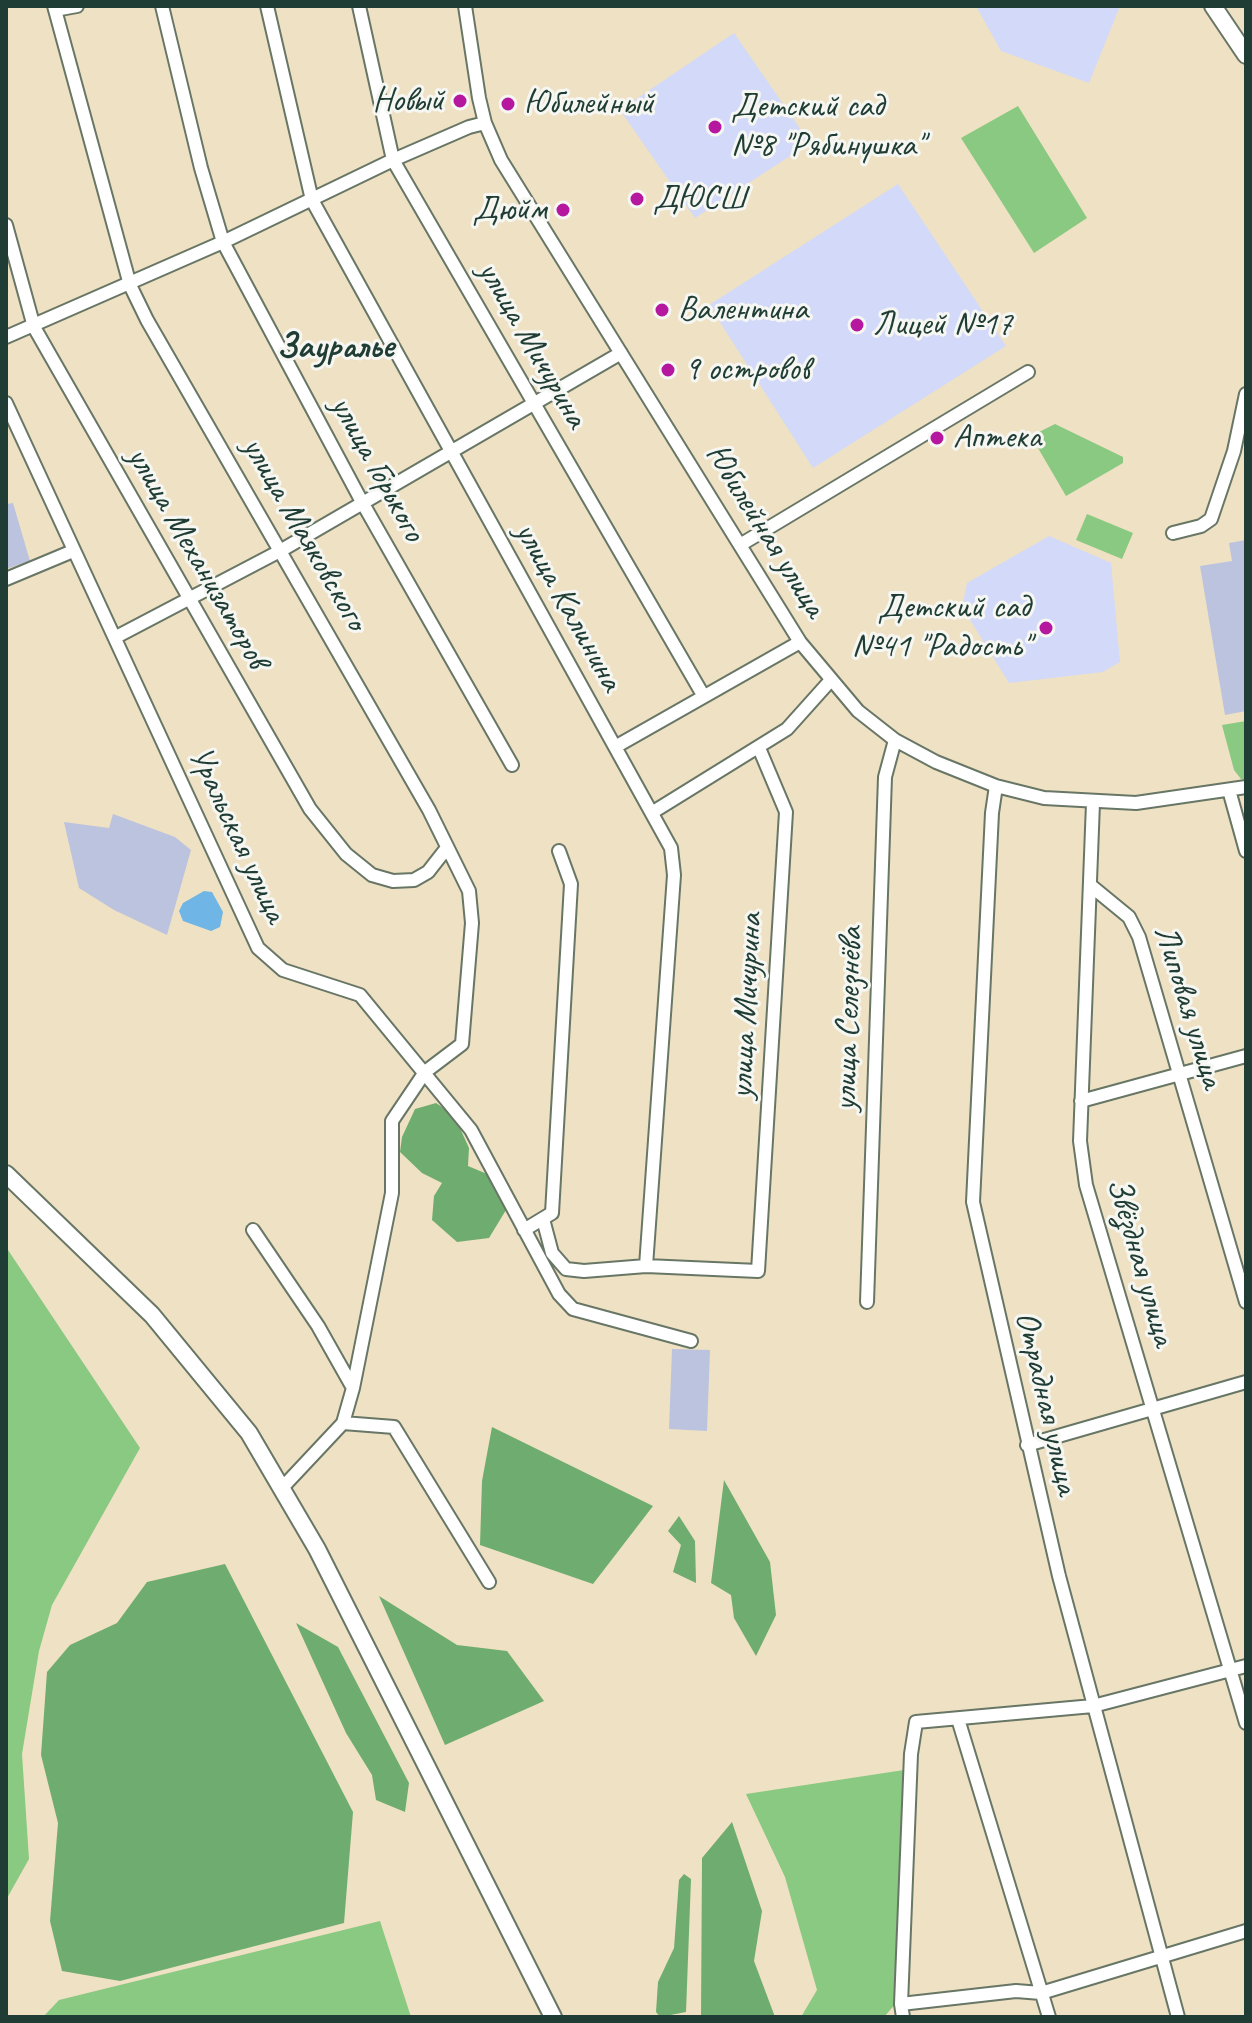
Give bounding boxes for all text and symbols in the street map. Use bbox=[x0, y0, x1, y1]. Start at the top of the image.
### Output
place label: Новый bbox=[372, 81, 444, 121]
place label: Юбилейный bbox=[524, 84, 654, 124]
place label: Детский сад №8 "Рябинушка" bbox=[731, 87, 924, 166]
marker: Новый bbox=[451, 92, 469, 110]
marker: Юбилейный bbox=[499, 95, 517, 113]
marker: Детский сад №8 "Рябинушка" bbox=[706, 118, 724, 136]
place label: ДЮСШ bbox=[653, 179, 746, 219]
place label: Дюйм bbox=[473, 190, 547, 230]
marker: ДЮСШ bbox=[628, 190, 646, 208]
marker: Дюйм bbox=[554, 201, 572, 219]
street label: улица Мичурина bbox=[468, 254, 596, 436]
place label: Валентина bbox=[678, 290, 808, 330]
marker: Валентина bbox=[653, 301, 671, 319]
place label: Лицей №17 bbox=[873, 305, 1012, 345]
marker: Лицей №17 bbox=[848, 316, 866, 334]
district label: Зауралье bbox=[277, 326, 393, 370]
place label: 9 островов bbox=[684, 350, 809, 390]
marker: 9 островов bbox=[659, 361, 677, 379]
street label: улица Горького bbox=[320, 389, 434, 549]
place label: Аптека bbox=[953, 418, 1041, 458]
marker: Аптека bbox=[928, 429, 946, 447]
street label: улица Маяковского bbox=[232, 430, 376, 638]
street label: Юбилейная улица bbox=[696, 437, 834, 625]
street label: улица Механизаторов bbox=[117, 440, 277, 676]
street label: улица Калинина bbox=[505, 515, 631, 699]
place label: Детский сад №41 "Радость" bbox=[852, 588, 1030, 668]
marker: Детский сад №41 "Радость" bbox=[1037, 619, 1055, 637]
street label: Уральская улица bbox=[179, 741, 295, 929]
street label: улица Мичурина bbox=[722, 912, 772, 1100]
street label: Липовая улица bbox=[1144, 921, 1232, 1093]
street label: улица Селезнёва bbox=[825, 926, 873, 1112]
street label: Звёздная улица bbox=[1097, 1173, 1183, 1351]
street label: Отрадная улица bbox=[1005, 1308, 1087, 1498]

